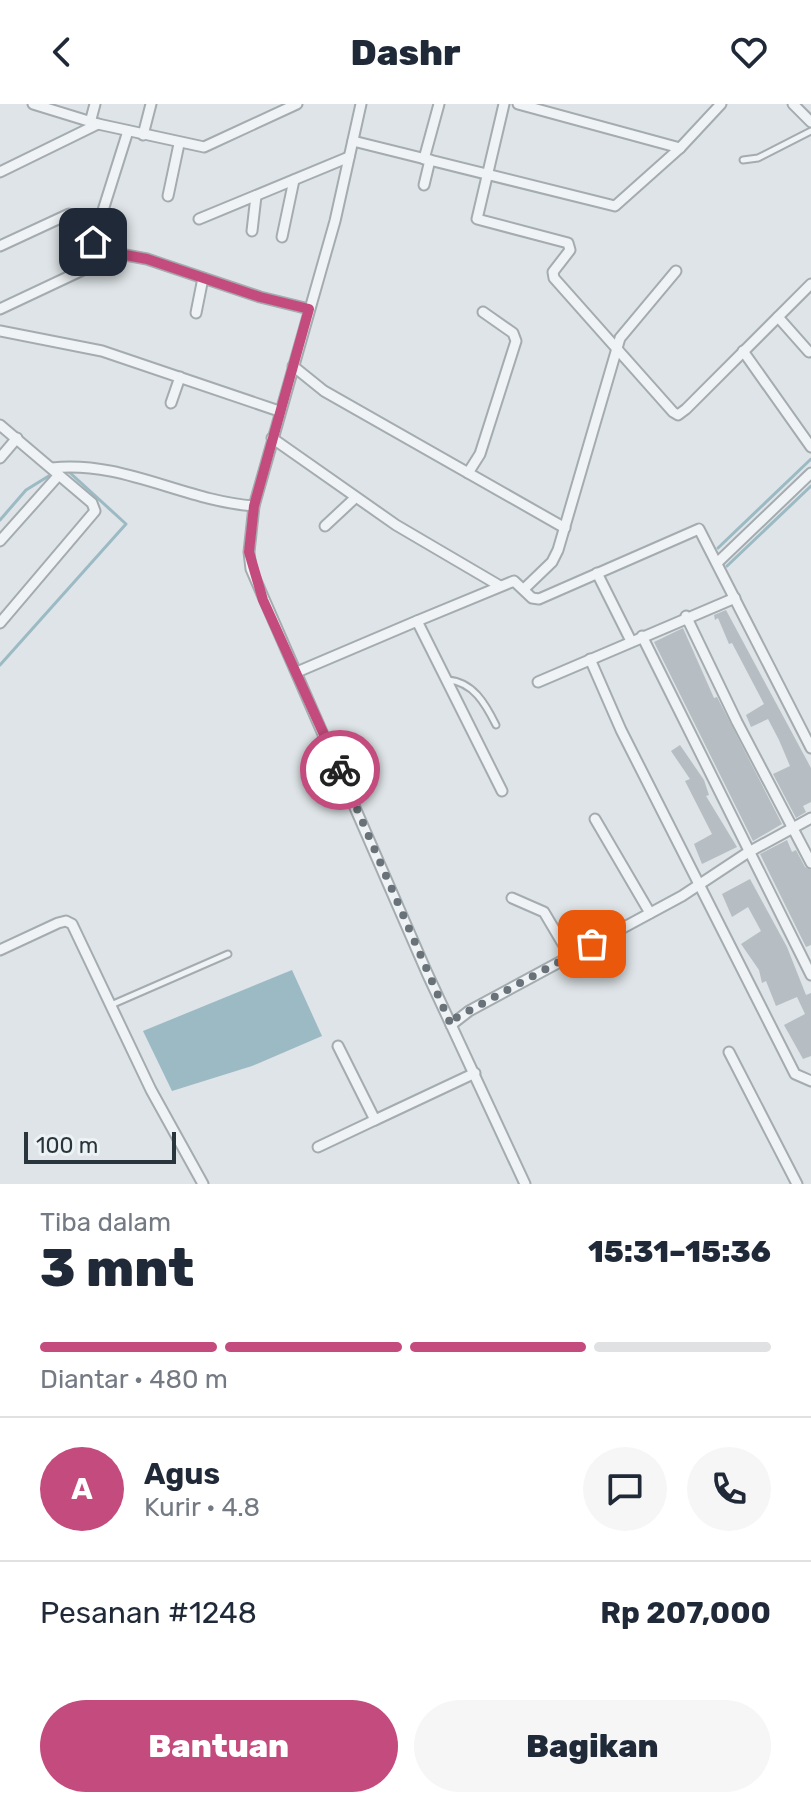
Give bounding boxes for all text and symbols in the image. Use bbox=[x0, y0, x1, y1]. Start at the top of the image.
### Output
icon: back bbox=[40, 30, 84, 74]
icon: heart bbox=[727, 30, 771, 74]
text: Dashr bbox=[350, 31, 461, 74]
pin bbox=[59, 208, 127, 276]
icon: home bbox=[71, 220, 115, 264]
courier bbox=[300, 730, 380, 810]
icon: bike bbox=[318, 748, 362, 792]
pin bbox=[558, 910, 626, 978]
icon: bag bbox=[570, 922, 614, 966]
scale bar bbox=[24, 1128, 176, 1164]
text: 100 m bbox=[36, 1132, 98, 1159]
text: Tiba dalam bbox=[40, 1207, 171, 1238]
text: 15:31–15:36 bbox=[588, 1234, 771, 1270]
text: 3 mnt bbox=[40, 1237, 194, 1299]
text: Diantar · 480 m bbox=[40, 1364, 228, 1395]
button: chat bbox=[583, 1447, 667, 1531]
button: phone bbox=[687, 1447, 771, 1531]
text: Agus bbox=[144, 1456, 220, 1492]
text: A bbox=[71, 1471, 93, 1507]
text: Kurir · 4.8 bbox=[144, 1492, 260, 1523]
text: Pesanan #1248 bbox=[40, 1595, 257, 1631]
text: Rp 207,000 bbox=[600, 1595, 771, 1631]
button: Bantuan bbox=[40, 1700, 398, 1792]
button: Bagikan bbox=[414, 1700, 771, 1792]

